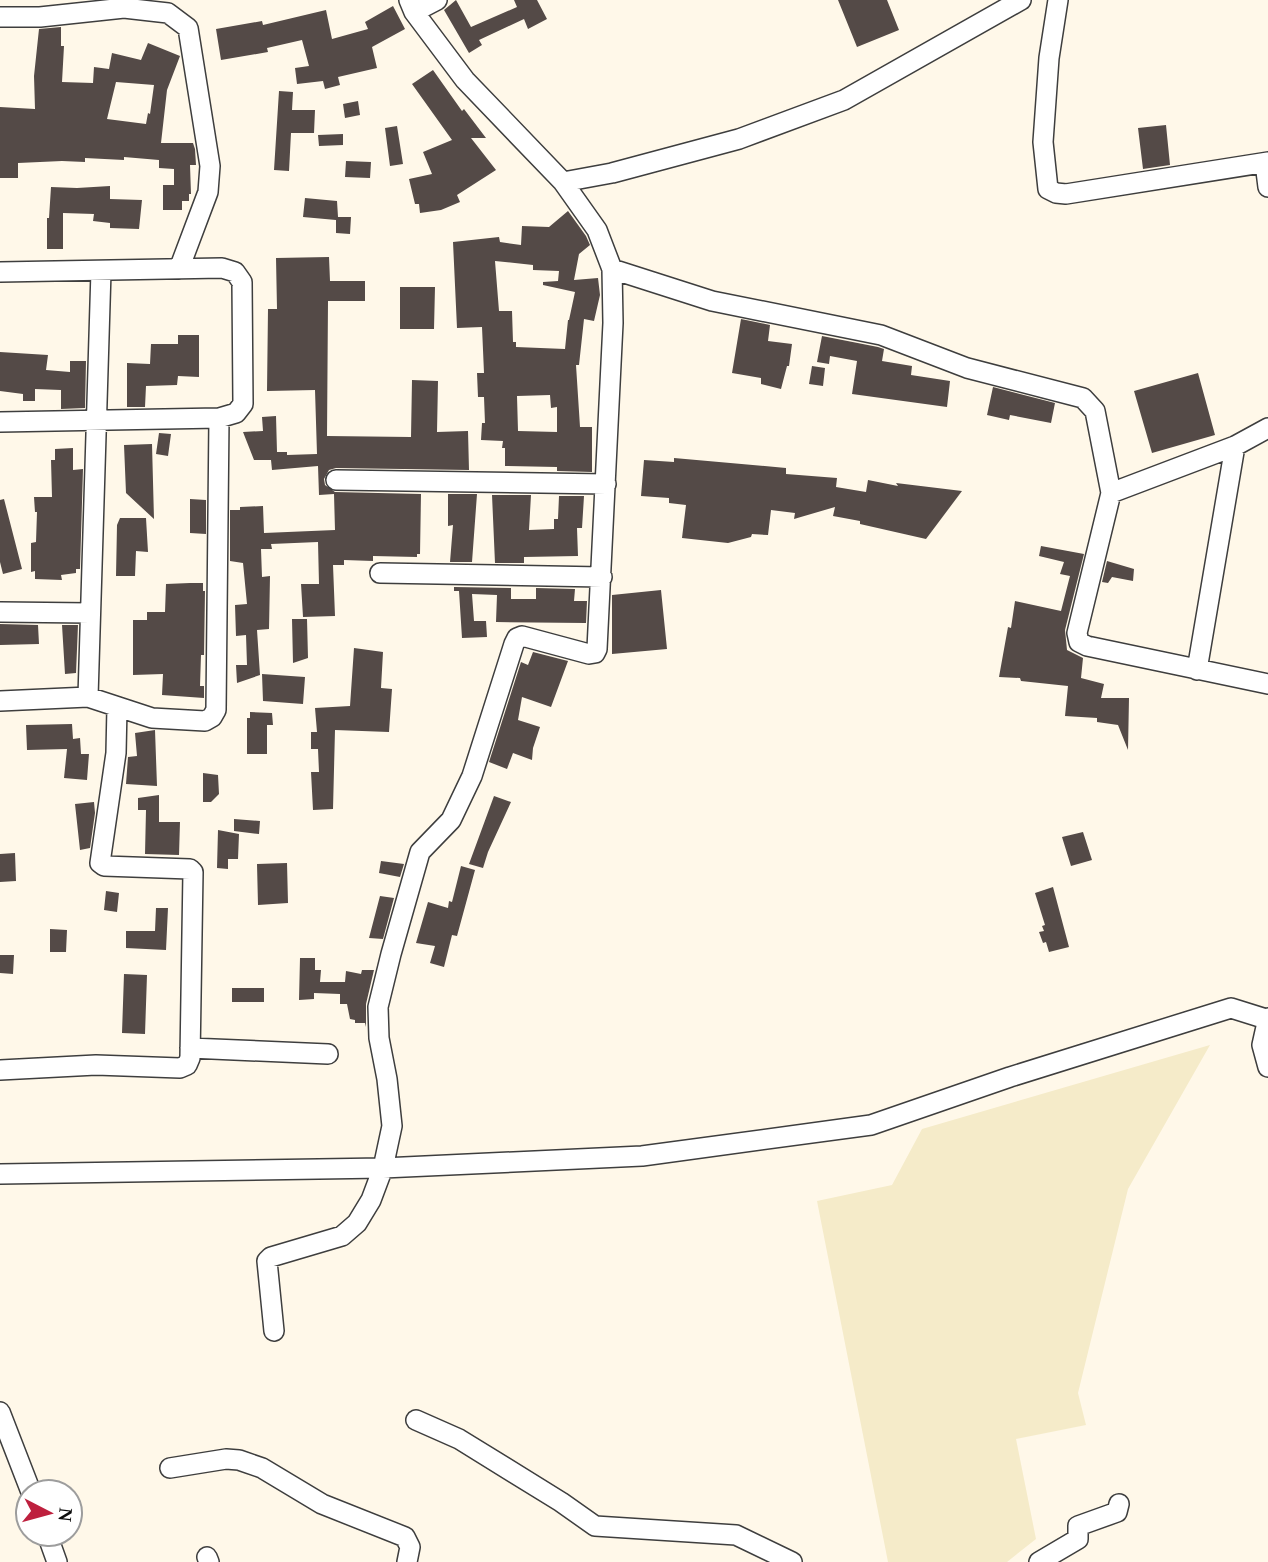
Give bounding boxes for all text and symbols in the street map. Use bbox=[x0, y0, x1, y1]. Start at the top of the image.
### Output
north arrow bbox=[14, 1478, 84, 1548]
text: N bbox=[54, 1507, 77, 1523]

